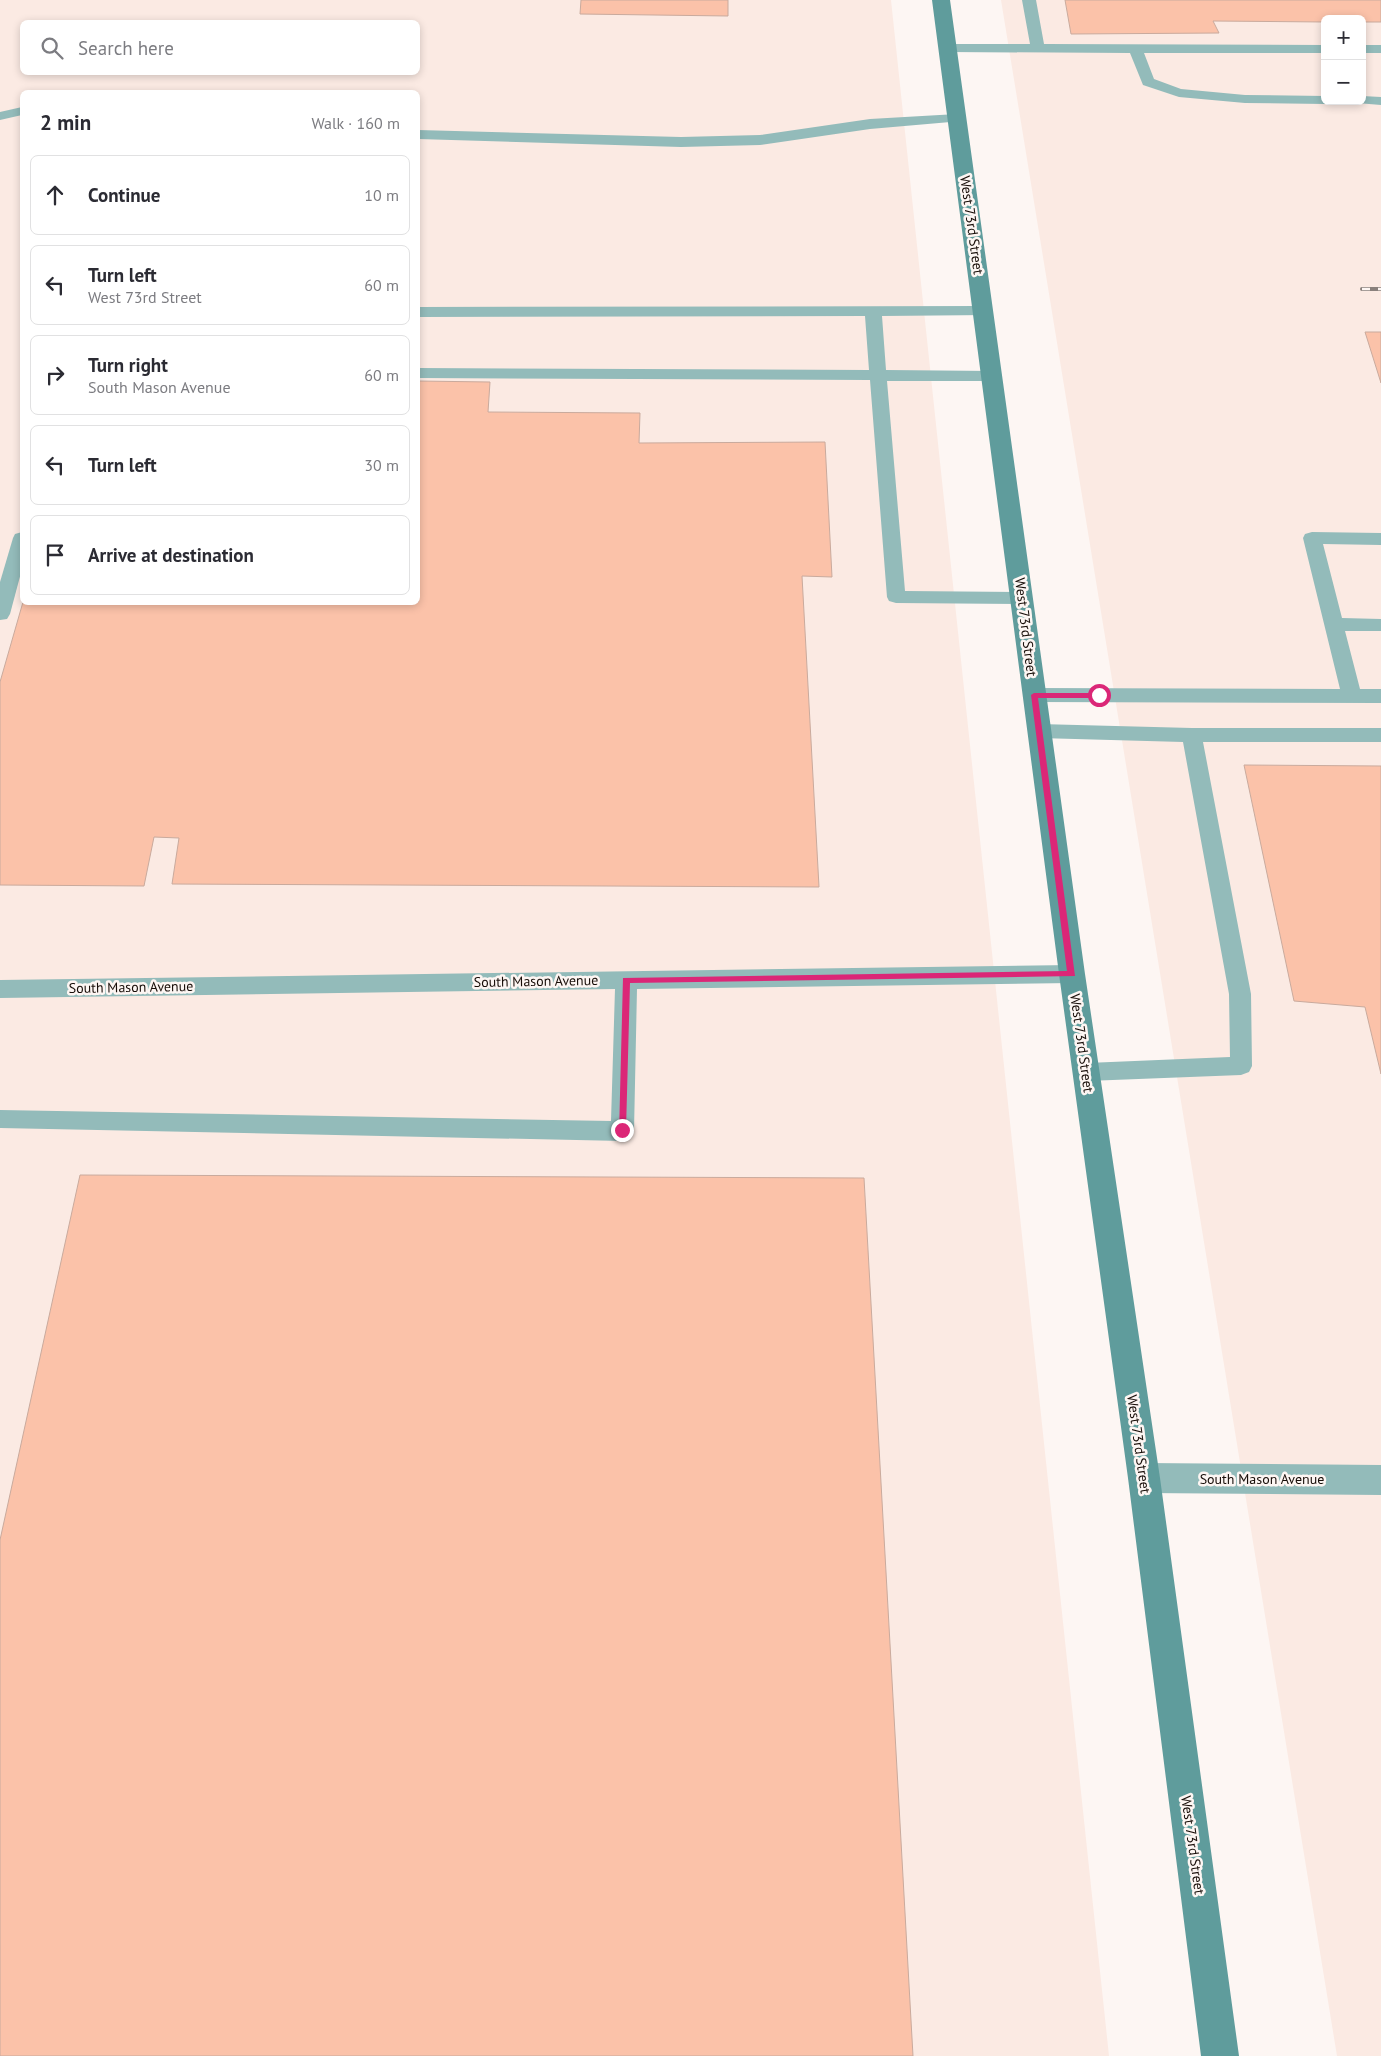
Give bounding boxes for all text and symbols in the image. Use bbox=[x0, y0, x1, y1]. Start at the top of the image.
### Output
map controls bbox=[1321, 15, 1366, 105]
button: + bbox=[1321, 15, 1366, 60]
search box bbox=[20, 20, 420, 75]
icon: search bbox=[38, 34, 66, 62]
text: Search here bbox=[78, 36, 174, 60]
button: − bbox=[1321, 60, 1366, 105]
text: 2 min bbox=[40, 109, 91, 136]
text: Walk · 160 m bbox=[311, 113, 400, 133]
street label: West 73rd Street bbox=[956, 174, 988, 276]
icon: ahead bbox=[41, 181, 69, 209]
text: Continue bbox=[88, 183, 160, 207]
text: 10 m bbox=[364, 185, 399, 205]
text: Turn left bbox=[88, 263, 157, 287]
icon: left bbox=[41, 271, 69, 299]
text: 60 m bbox=[364, 275, 399, 295]
text: West 73rd Street bbox=[88, 287, 202, 307]
text: Turn right bbox=[88, 353, 168, 377]
icon: right bbox=[41, 361, 69, 389]
text: 60 m bbox=[364, 365, 399, 385]
text: South Mason Avenue bbox=[88, 377, 231, 397]
icon: left bbox=[41, 451, 69, 479]
text: Turn left bbox=[88, 453, 157, 477]
text: 30 m bbox=[364, 455, 399, 475]
icon: arrive bbox=[41, 541, 69, 569]
text: Arrive at destination bbox=[88, 543, 254, 567]
street label: West 73rd Street bbox=[1011, 577, 1041, 678]
route start bbox=[1088, 684, 1111, 707]
street label: South Mason Avenue bbox=[473, 971, 599, 991]
street label: South Mason Avenue bbox=[68, 977, 194, 997]
street label: West 73rd Street bbox=[1066, 992, 1098, 1094]
route end bbox=[611, 1119, 634, 1142]
street label: West 73rd Street bbox=[1123, 1393, 1155, 1495]
street label: South Mason Avenue bbox=[1200, 1470, 1324, 1488]
street label: West 73rd Street bbox=[1177, 1794, 1209, 1896]

